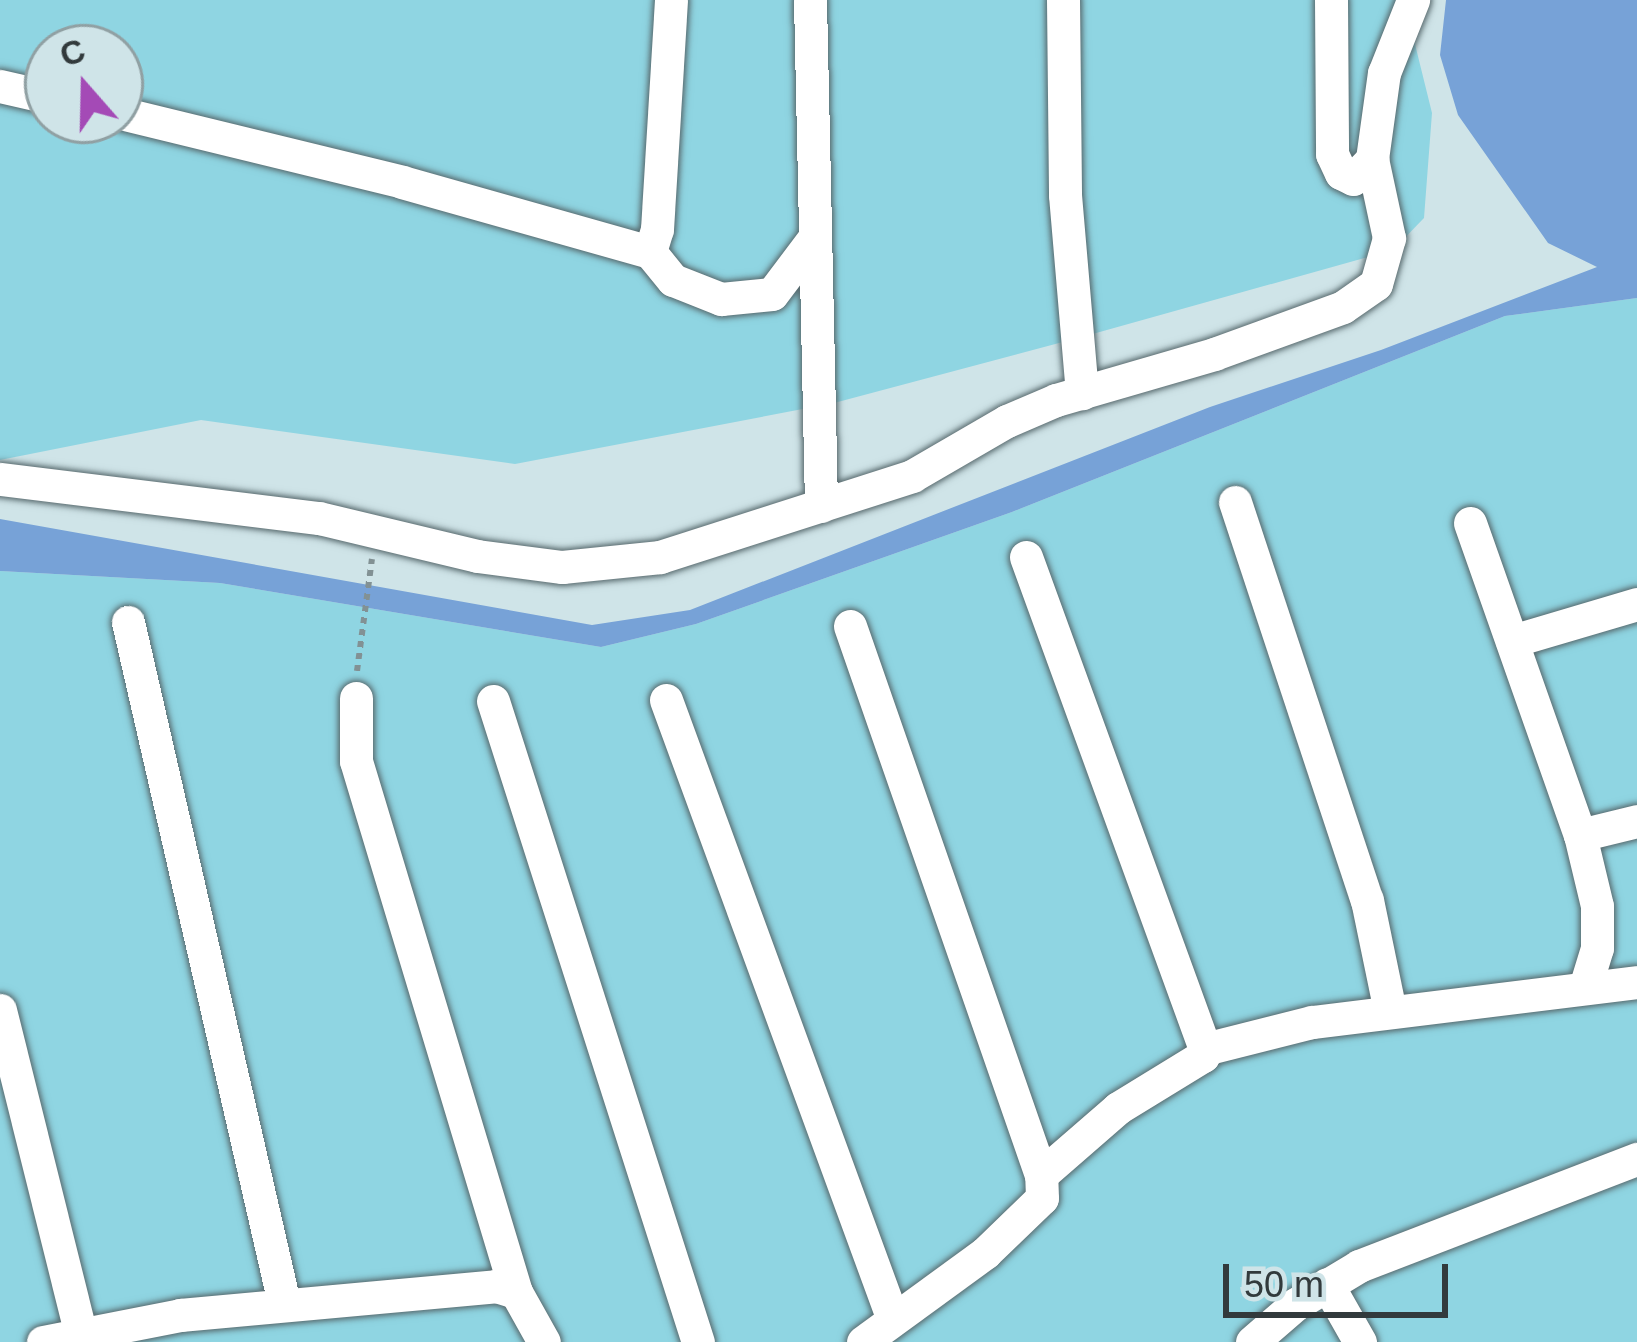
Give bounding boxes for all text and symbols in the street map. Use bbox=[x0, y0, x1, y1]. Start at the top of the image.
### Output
north arrow bbox=[24, 24, 144, 144]
text: С bbox=[55, 31, 90, 74]
scale bar bbox=[1229, 1240, 1454, 1314]
text: 50 m bbox=[1244, 1264, 1324, 1305]

